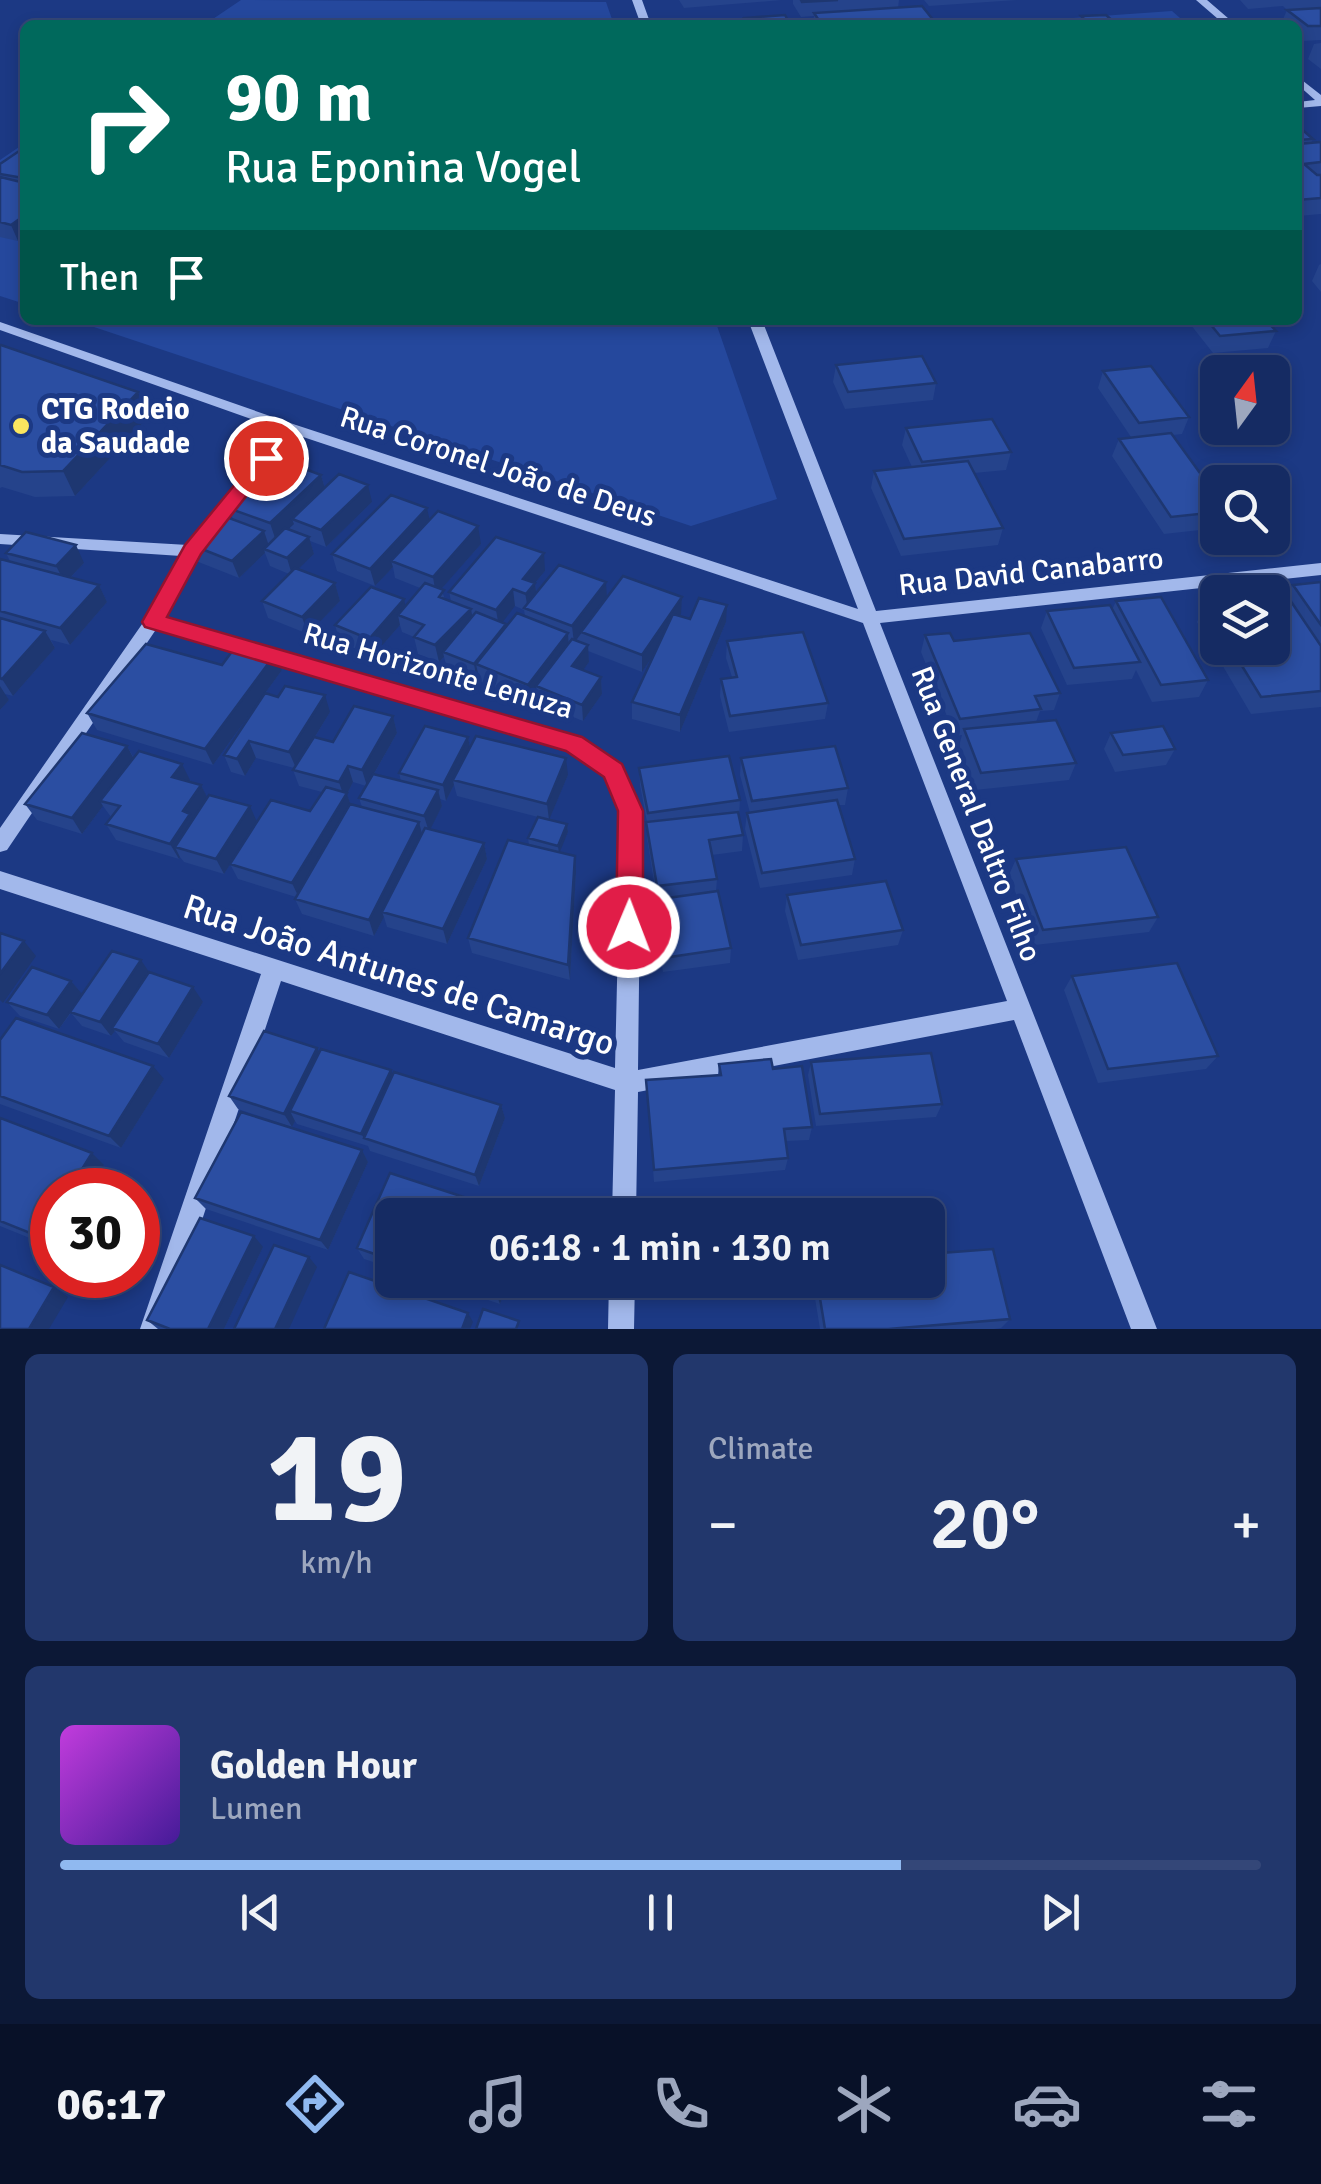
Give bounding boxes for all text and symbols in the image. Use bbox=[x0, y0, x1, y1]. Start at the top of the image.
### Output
text: 90 m bbox=[225, 54, 373, 140]
icon: right bbox=[60, 60, 190, 190]
text: Rua Eponina Vogel bbox=[225, 140, 582, 195]
icon: arrive bbox=[159, 250, 214, 305]
text: Then bbox=[60, 254, 139, 301]
north arrow bbox=[1200, 355, 1290, 445]
map controls bbox=[1200, 355, 1290, 665]
place label: CTG Rodeio da Saudade bbox=[41, 391, 190, 462]
street label: Rua Coronel João de Deus bbox=[335, 398, 661, 536]
marker: CTG Rodeio da Saudade bbox=[10, 415, 32, 437]
pin bbox=[224, 416, 309, 501]
icon: arrive bbox=[239, 431, 294, 486]
button: search bbox=[1200, 465, 1290, 555]
street label: Rua David Canabarro bbox=[897, 540, 1165, 604]
button: layers bbox=[1200, 575, 1290, 665]
street label: Rua Horizonte Lenuza bbox=[299, 615, 577, 727]
street label: Rua General Daltro Filho bbox=[903, 661, 1049, 967]
position arrow bbox=[577, 875, 681, 979]
street label: Rua João Antunes de Camargo bbox=[178, 885, 620, 1065]
speed limit sign: 30 bbox=[30, 1168, 160, 1298]
text: 06:18 · 1 min · 130 m bbox=[489, 1224, 831, 1271]
text: 19 bbox=[266, 1398, 407, 1558]
text: Climate bbox=[708, 1429, 814, 1468]
text: 20° bbox=[930, 1477, 1039, 1570]
text: − bbox=[708, 1491, 738, 1559]
text: + bbox=[1231, 1491, 1261, 1559]
text: km/h bbox=[300, 1543, 373, 1582]
text: Golden Hour bbox=[210, 1742, 417, 1789]
text: Lumen bbox=[210, 1789, 302, 1828]
icon: previous bbox=[233, 1885, 288, 1940]
icon: pause bbox=[633, 1885, 688, 1940]
icon: next bbox=[1033, 1885, 1088, 1940]
icon: directions bbox=[280, 2069, 350, 2139]
icon: music bbox=[463, 2069, 533, 2139]
icon: phone bbox=[646, 2069, 716, 2139]
icon: climate bbox=[829, 2069, 899, 2139]
icon: car bbox=[1012, 2069, 1082, 2139]
icon: filters bbox=[1194, 2069, 1264, 2139]
text: 06:17 bbox=[56, 2077, 167, 2132]

